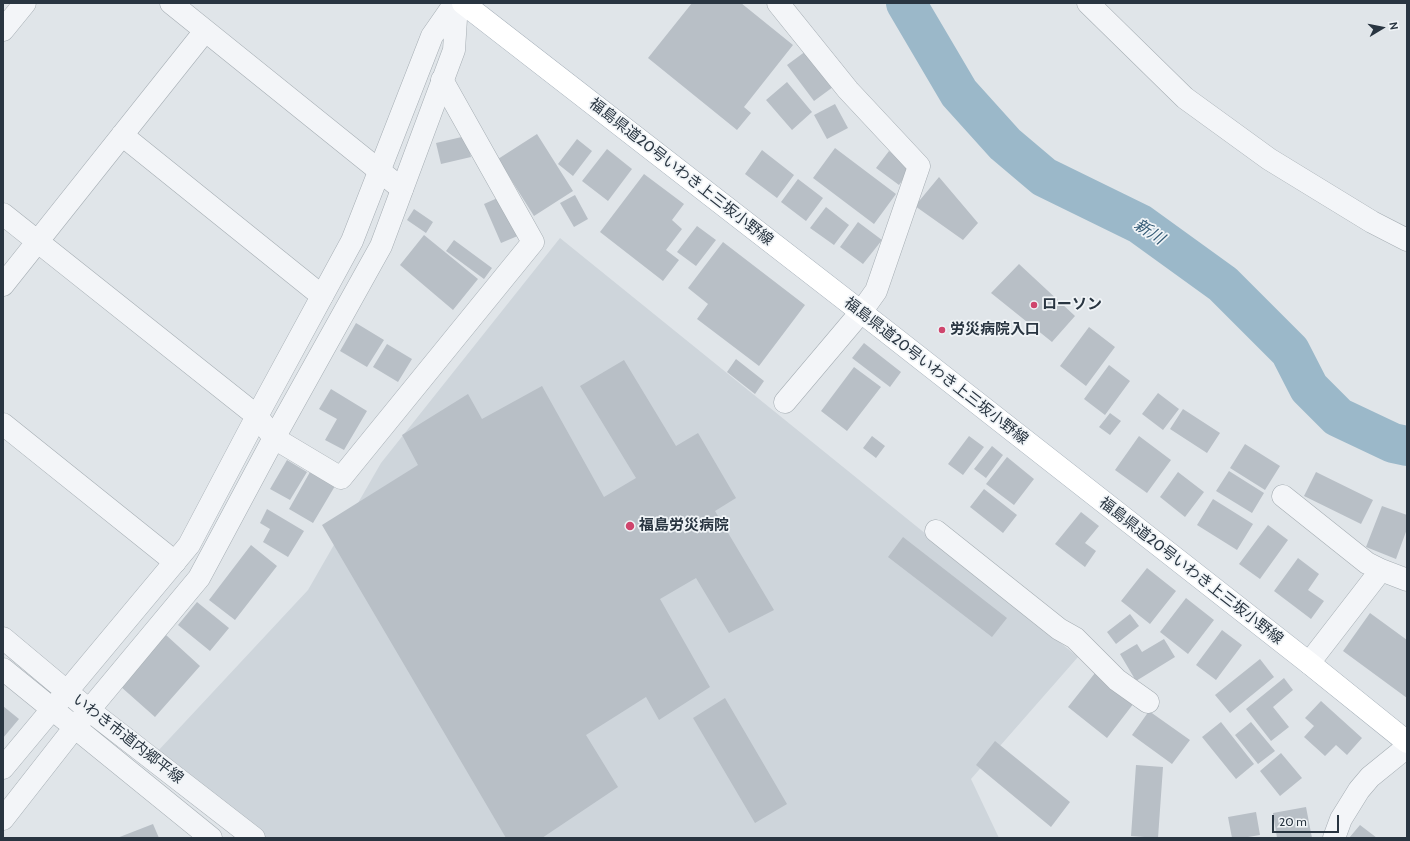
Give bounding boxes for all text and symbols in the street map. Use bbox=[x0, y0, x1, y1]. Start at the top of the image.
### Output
north arrow bbox=[1362, 8, 1402, 48]
text: N bbox=[1386, 21, 1401, 31]
street label: 福島県道20号いわき上三坂小野線 bbox=[585, 95, 777, 249]
water label: 新川 bbox=[1130, 215, 1168, 249]
street label: 福島県道20号いわき上三坂小野線 bbox=[840, 294, 1032, 448]
place label: ローソン bbox=[1042, 296, 1102, 314]
marker: ローソン bbox=[1029, 300, 1039, 310]
place label: 労災病院入口 bbox=[950, 321, 1040, 339]
marker: 労災病院入口 bbox=[937, 325, 947, 335]
street label: 福島県道20号いわき上三坂小野線 bbox=[1095, 494, 1287, 648]
place label: 福島労災病院 bbox=[639, 517, 729, 535]
marker: 福島労災病院 bbox=[624, 520, 636, 532]
street label: いわき市道内郷平線 bbox=[69, 690, 187, 788]
scale bar bbox=[1274, 807, 1341, 833]
text: 20 m bbox=[1279, 814, 1307, 829]

